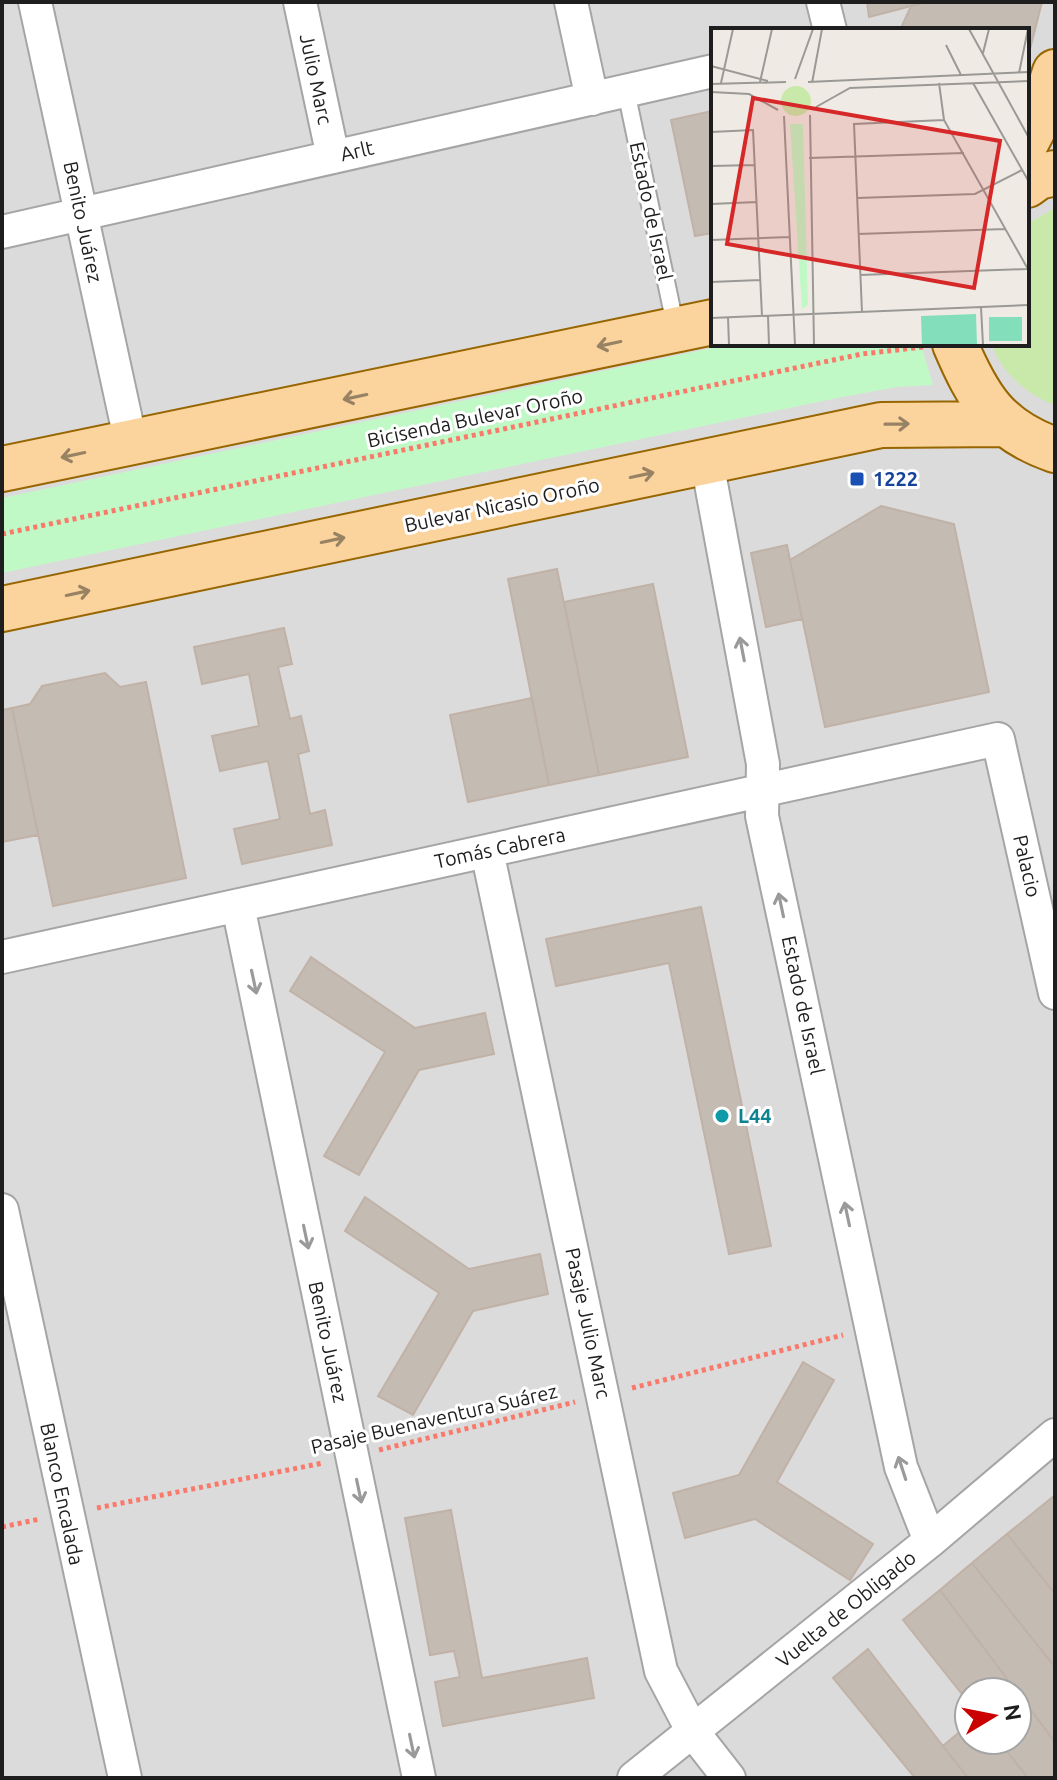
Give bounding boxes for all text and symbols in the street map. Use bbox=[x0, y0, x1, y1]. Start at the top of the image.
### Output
inset map bbox=[711, 28, 1029, 346]
street label: Julio Marc bbox=[296, 31, 337, 126]
street label: Arlt bbox=[338, 135, 376, 166]
street label: Estado de Israel bbox=[626, 139, 677, 282]
street label: Benito Juárez bbox=[59, 159, 108, 285]
one-way arrow bbox=[597, 337, 623, 352]
street label: Bicisenda Bulevar Oroño bbox=[365, 383, 585, 452]
one-way arrow bbox=[343, 390, 368, 405]
one-way arrow bbox=[883, 417, 910, 432]
one-way arrow bbox=[60, 448, 86, 463]
one-way arrow bbox=[629, 467, 654, 482]
place label: 1222 bbox=[873, 467, 918, 490]
marker: 1222 bbox=[848, 470, 866, 488]
street label: Bulevar Nicasio Oroño bbox=[402, 473, 602, 536]
one-way arrow bbox=[320, 532, 345, 547]
one-way arrow bbox=[65, 585, 91, 600]
one-way arrow bbox=[733, 637, 748, 662]
street label: Tomás Cabrera bbox=[432, 822, 568, 873]
street label: Palacio bbox=[1009, 832, 1046, 899]
one-way arrow bbox=[773, 893, 788, 919]
street label: Estado de Israel bbox=[778, 933, 829, 1076]
one-way arrow bbox=[247, 969, 262, 994]
place label: L44 bbox=[738, 1104, 772, 1127]
marker: L44 bbox=[713, 1107, 731, 1125]
one-way arrow bbox=[839, 1202, 854, 1228]
one-way arrow bbox=[300, 1223, 315, 1249]
street label: Pasaje Julio Marc bbox=[561, 1245, 616, 1400]
street label: Benito Juárez bbox=[304, 1279, 353, 1405]
street label: Pasaje Buenaventura Suárez bbox=[308, 1379, 559, 1458]
street label: Blanco Encalada bbox=[36, 1421, 89, 1567]
one-way arrow bbox=[894, 1456, 909, 1481]
one-way arrow bbox=[352, 1478, 367, 1503]
street label: Vuelta de Obligado bbox=[771, 1545, 920, 1672]
north arrow bbox=[953, 1676, 1033, 1756]
text: N bbox=[999, 1702, 1027, 1723]
one-way arrow bbox=[405, 1732, 420, 1758]

